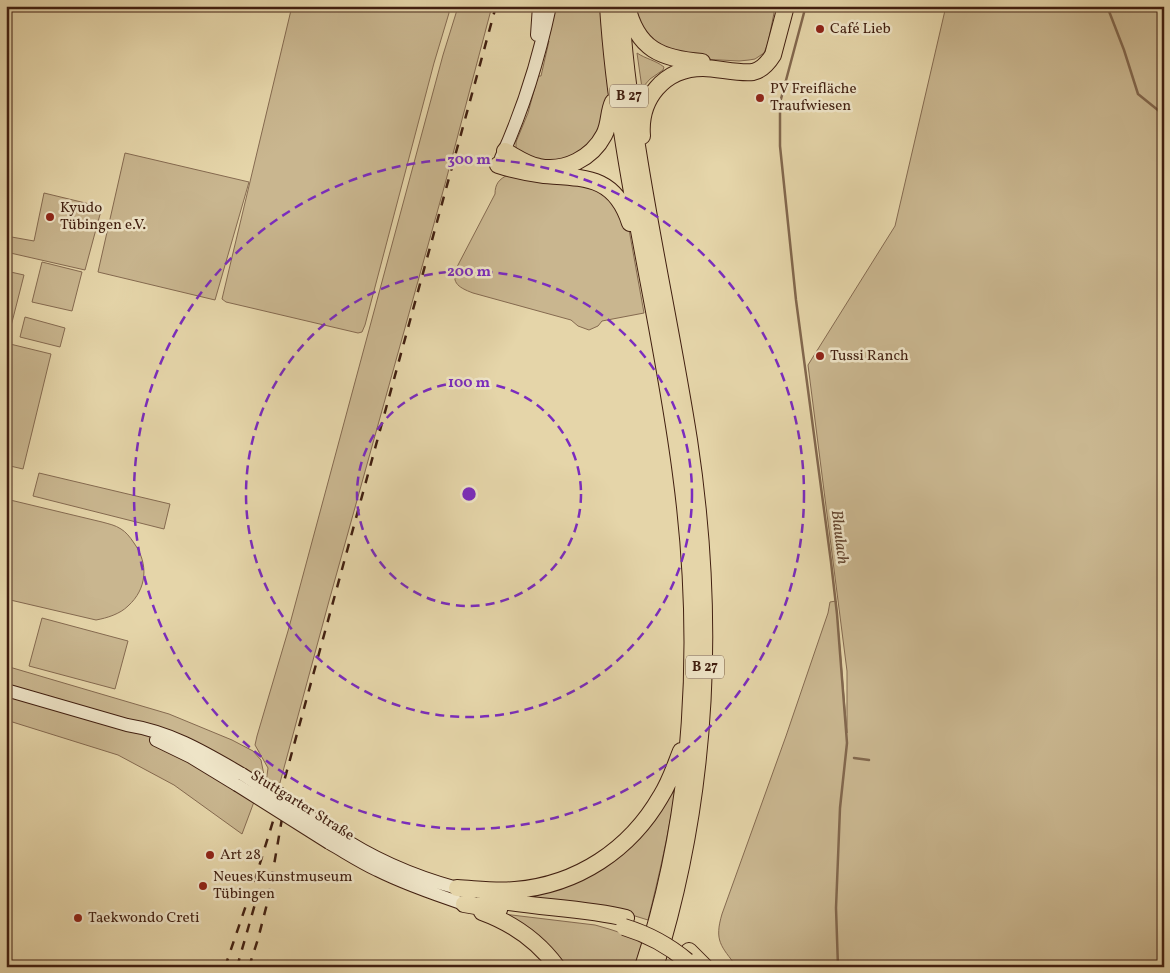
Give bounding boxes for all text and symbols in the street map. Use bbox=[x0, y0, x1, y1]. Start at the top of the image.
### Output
place label: Café Lieb bbox=[830, 19, 891, 40]
marker: Café Lieb bbox=[814, 23, 826, 35]
place label: PV Freifläche Traufwiesen bbox=[770, 79, 857, 117]
road number: B 27 bbox=[610, 84, 648, 108]
marker: PV Freifläche Traufwiesen bbox=[754, 92, 766, 104]
text: 300 m bbox=[447, 150, 491, 171]
place label: Kyudo Tübingen e.V. bbox=[60, 198, 146, 236]
marker: Kyudo Tübingen e.V. bbox=[44, 211, 56, 223]
text: 200 m bbox=[447, 262, 491, 283]
place label: Tussi Ranch bbox=[830, 346, 909, 367]
marker: Tussi Ranch bbox=[814, 350, 826, 362]
text: 100 m bbox=[448, 373, 491, 394]
centre of rings bbox=[460, 485, 478, 503]
water label: Blaulach bbox=[825, 509, 853, 565]
road number: B 27 bbox=[686, 656, 724, 679]
street label: Stuttgarter Straße bbox=[246, 766, 358, 846]
place label: Art 28 bbox=[220, 845, 261, 866]
marker: Art 28 bbox=[204, 849, 216, 861]
place label: Neues Kunstmuseum Tübingen bbox=[213, 867, 353, 905]
marker: Neues Kunstmuseum Tübingen bbox=[197, 880, 209, 892]
place label: Taekwondo Creti bbox=[88, 908, 199, 929]
marker: Taekwondo Creti bbox=[72, 912, 84, 924]

